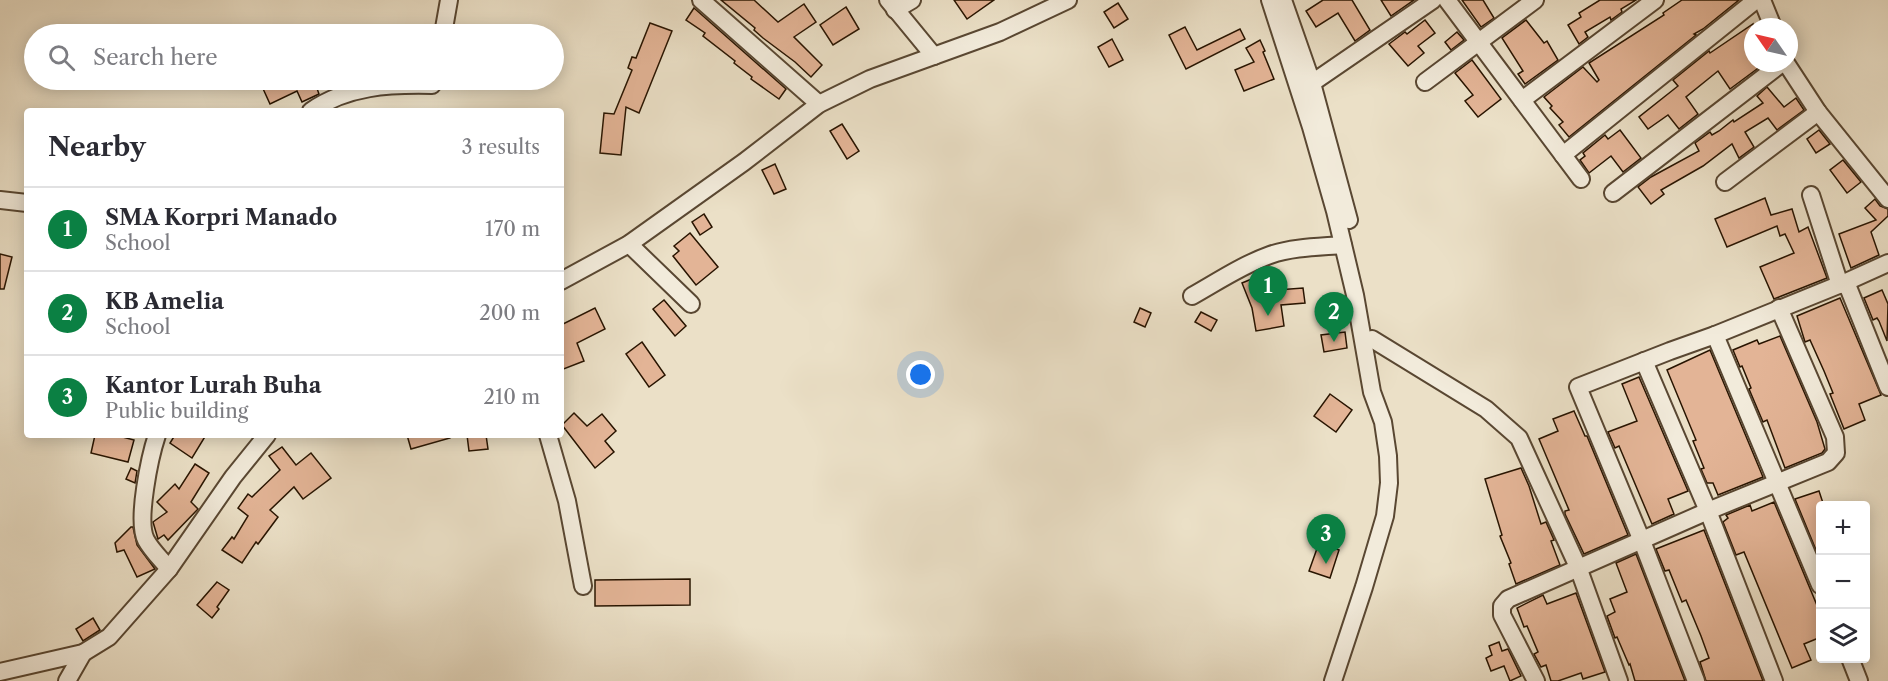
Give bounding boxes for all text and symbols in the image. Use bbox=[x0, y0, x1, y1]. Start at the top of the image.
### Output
north arrow bbox=[1744, 18, 1798, 72]
search box bbox=[24, 24, 564, 90]
icon: search bbox=[45, 41, 78, 74]
text: Search here bbox=[93, 44, 218, 71]
text: Nearby bbox=[48, 131, 146, 163]
text: 3 results bbox=[462, 135, 540, 159]
text: SMA Korpri Manado bbox=[105, 204, 337, 231]
text: 1 bbox=[63, 217, 72, 241]
text: 170 m bbox=[485, 217, 540, 241]
text: School bbox=[105, 231, 170, 255]
pin: 1 bbox=[1248, 266, 1288, 316]
text: KB Amelia bbox=[105, 288, 224, 315]
pin: 2 bbox=[1314, 292, 1354, 342]
text: 2 bbox=[62, 301, 73, 325]
text: 200 m bbox=[479, 301, 540, 325]
text: School bbox=[105, 315, 170, 339]
your location bbox=[906, 360, 935, 389]
text: Kantor Lurah Buha bbox=[105, 372, 322, 399]
text: 3 bbox=[62, 385, 73, 409]
text: 210 m bbox=[483, 385, 540, 409]
text: Public building bbox=[105, 399, 248, 423]
map controls bbox=[1816, 501, 1870, 663]
button: + bbox=[1816, 501, 1870, 555]
pin: 3 bbox=[1306, 514, 1346, 564]
button: − bbox=[1816, 555, 1870, 609]
button: layers bbox=[1816, 609, 1870, 663]

